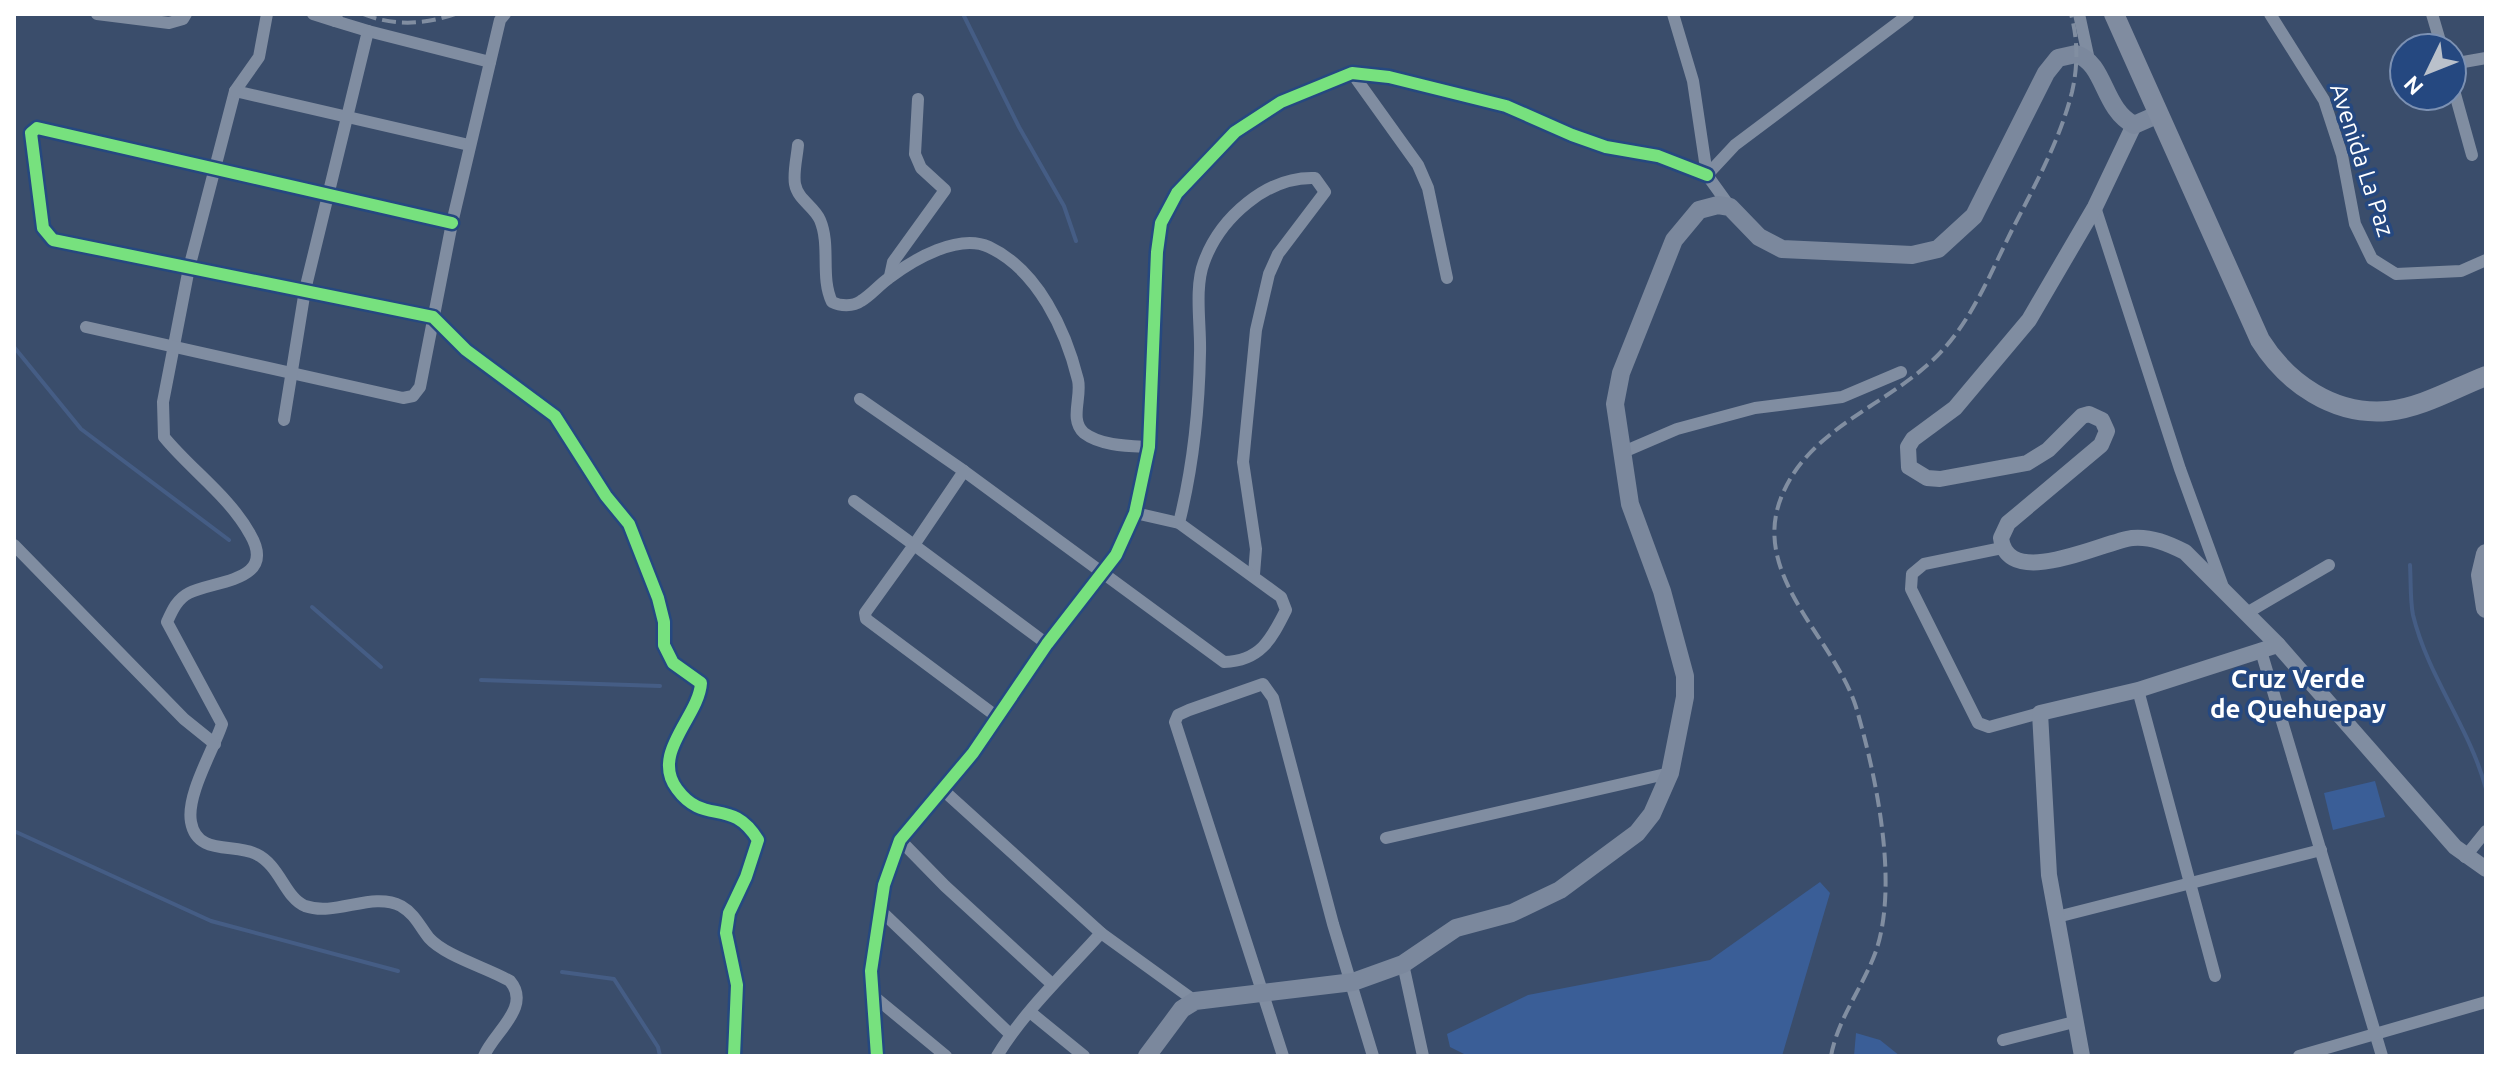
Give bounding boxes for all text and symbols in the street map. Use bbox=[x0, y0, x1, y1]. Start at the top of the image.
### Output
north arrow bbox=[2388, 32, 2468, 112]
text: N bbox=[2398, 71, 2428, 101]
street label: Avenida La Paz bbox=[2325, 80, 2400, 240]
district label: Cruz Verde de Quehuepay bbox=[2210, 664, 2386, 723]

